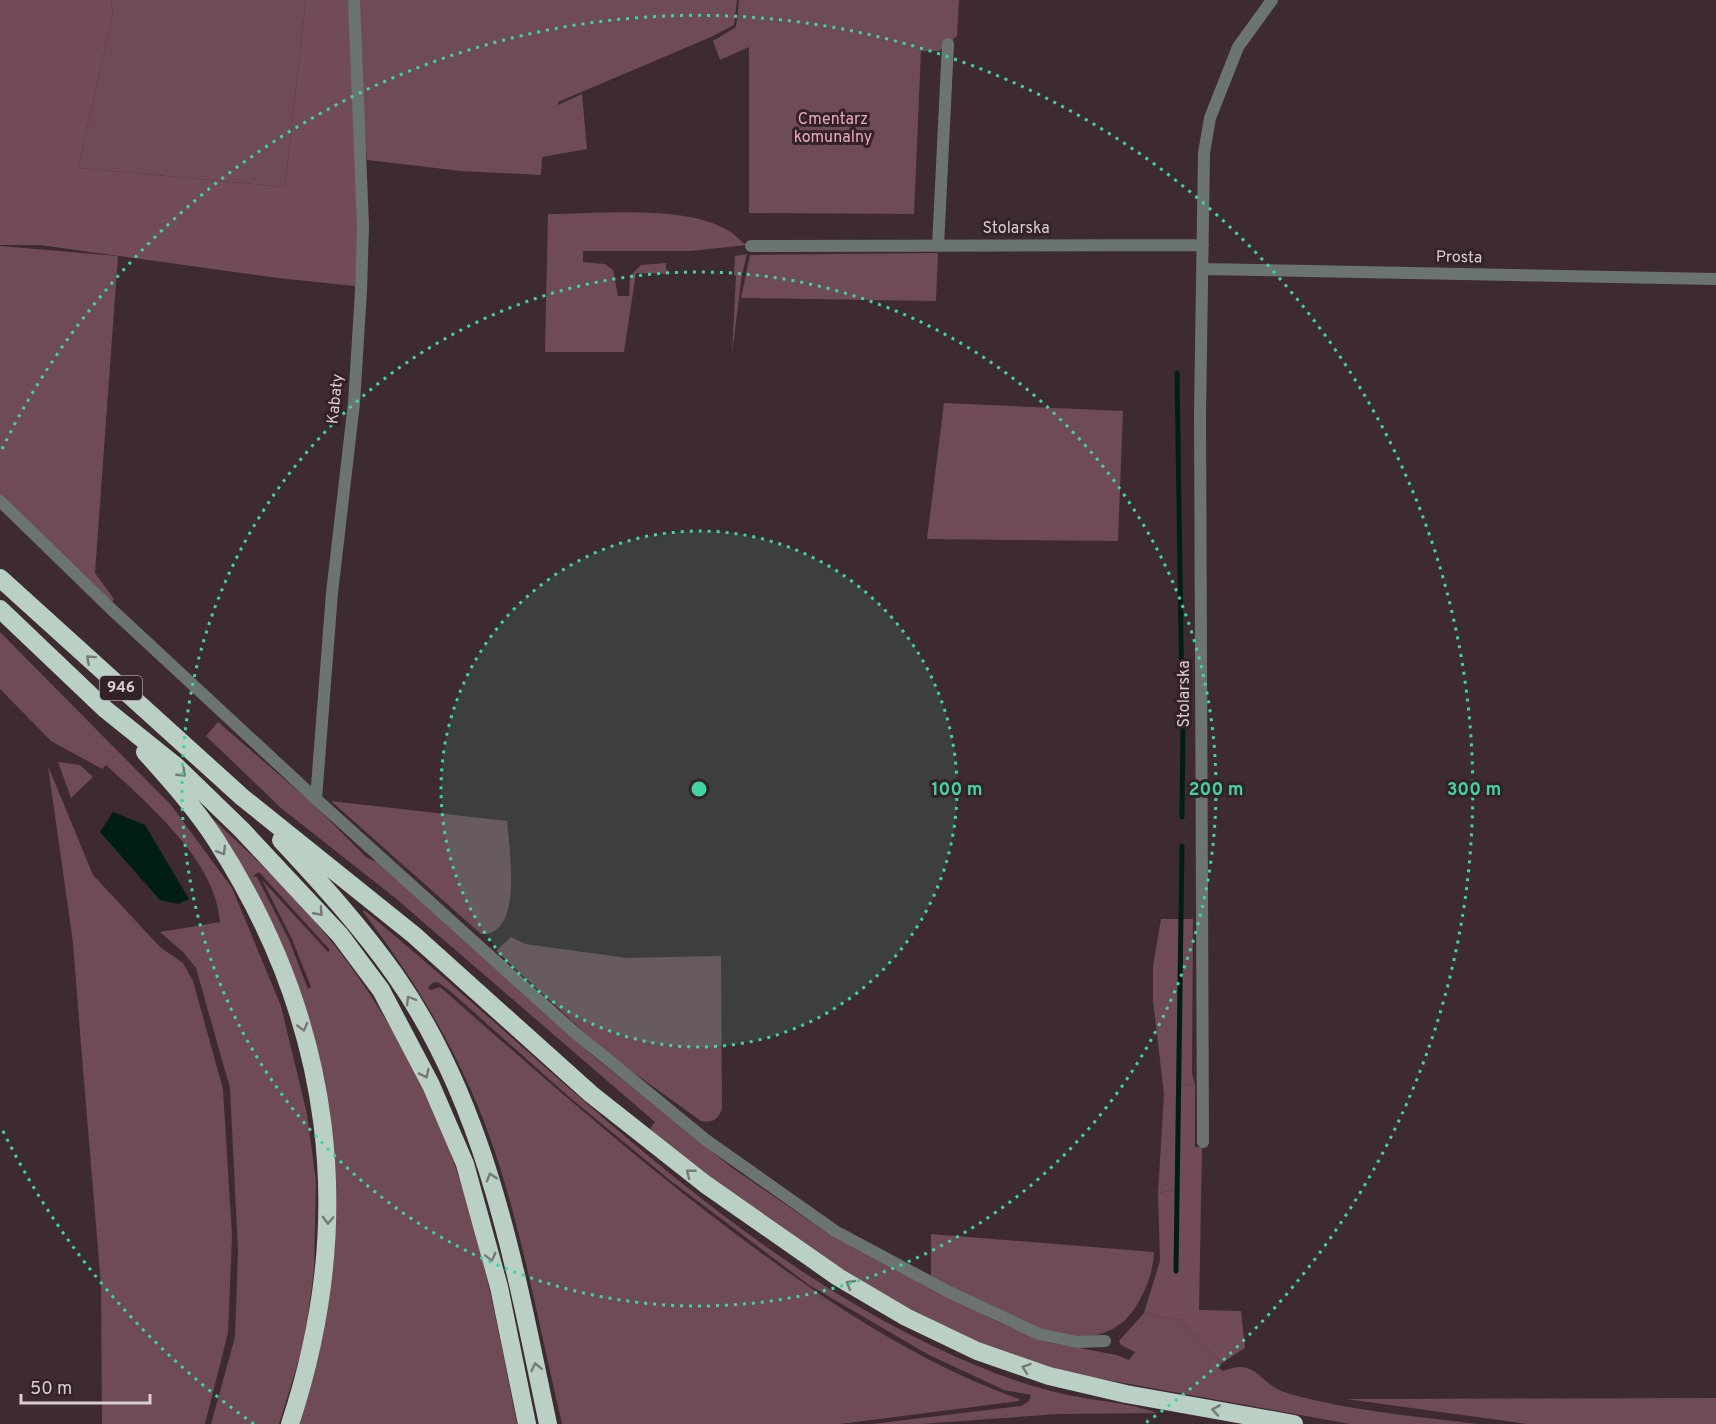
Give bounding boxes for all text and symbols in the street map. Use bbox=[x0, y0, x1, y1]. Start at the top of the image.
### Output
park label: Cmentarz komunalny bbox=[794, 110, 872, 148]
street label: Stolarska bbox=[982, 219, 1050, 239]
street label: Prosta bbox=[1436, 248, 1482, 268]
street label: Kabaty bbox=[323, 373, 349, 425]
one-way arrow bbox=[86, 655, 96, 666]
street label: Stolarska bbox=[1175, 660, 1195, 728]
road number: 946 bbox=[100, 676, 142, 700]
one-way arrow bbox=[176, 766, 186, 777]
centre of rings bbox=[689, 779, 709, 799]
text: 100 m bbox=[931, 779, 983, 802]
text: 200 m bbox=[1188, 779, 1244, 802]
text: 300 m bbox=[1447, 779, 1501, 802]
one-way arrow bbox=[215, 845, 227, 855]
one-way arrow bbox=[312, 905, 323, 916]
one-way arrow bbox=[405, 996, 417, 1007]
one-way arrow bbox=[296, 1022, 308, 1032]
one-way arrow bbox=[418, 1068, 430, 1079]
one-way arrow bbox=[686, 1169, 697, 1180]
one-way arrow bbox=[486, 1172, 498, 1183]
one-way arrow bbox=[322, 1216, 335, 1225]
one-way arrow bbox=[484, 1252, 497, 1262]
one-way arrow bbox=[846, 1280, 856, 1292]
one-way arrow bbox=[530, 1362, 543, 1372]
one-way arrow bbox=[1021, 1363, 1032, 1376]
scale bar bbox=[21, 1367, 150, 1405]
text: 50 m bbox=[30, 1378, 72, 1401]
one-way arrow bbox=[1211, 1404, 1221, 1417]

